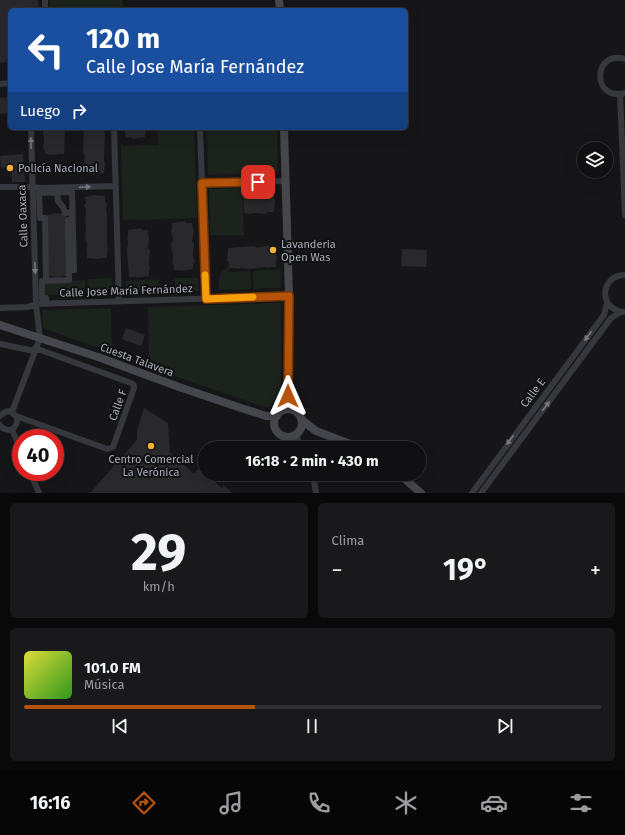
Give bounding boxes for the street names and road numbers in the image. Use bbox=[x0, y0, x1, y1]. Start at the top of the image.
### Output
street label: Calle Oaxaca bbox=[15, 184, 31, 248]
street label: Calle Jose María Fernández bbox=[59, 282, 193, 300]
street label: Cuesta Talavera bbox=[98, 341, 176, 379]
street label: Calle E bbox=[518, 376, 548, 410]
street label: Calle F bbox=[106, 387, 130, 423]

